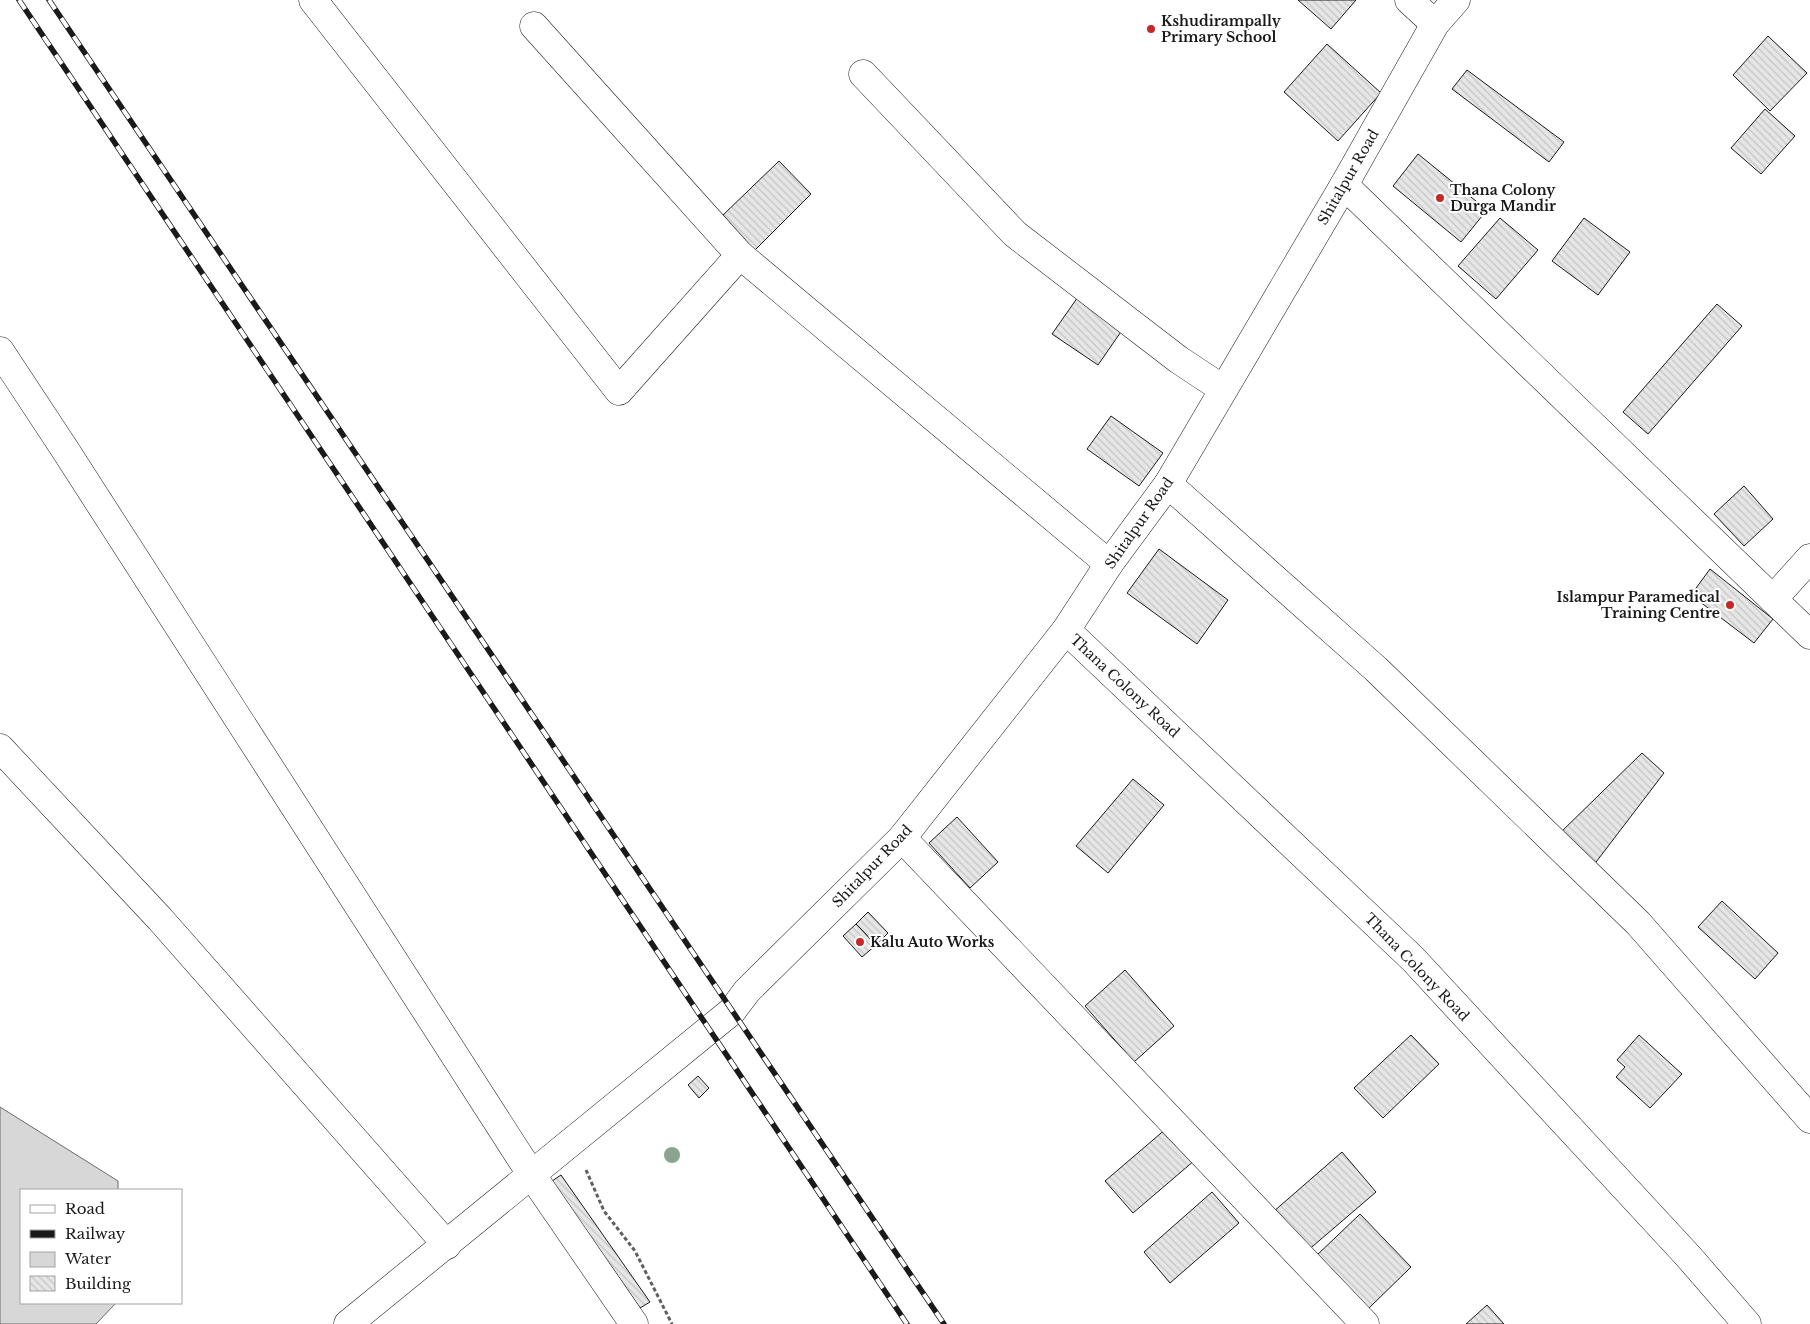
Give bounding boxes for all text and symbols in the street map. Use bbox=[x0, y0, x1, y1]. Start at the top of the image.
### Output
place label: Kshudirampally Primary School bbox=[1161, 12, 1282, 46]
marker: Kshudirampally Primary School bbox=[1145, 23, 1157, 35]
street label: Shitalpur Road bbox=[1313, 125, 1383, 228]
place label: Thana Colony Durga Mandir bbox=[1450, 181, 1556, 215]
marker: Thana Colony Durga Mandir bbox=[1434, 192, 1446, 204]
street label: Shitalpur Road bbox=[1101, 473, 1178, 572]
place label: Islampur Paramedical Training Centre bbox=[1557, 588, 1720, 622]
marker: Islampur Paramedical Training Centre bbox=[1724, 599, 1736, 611]
street label: Thana Colony Road bbox=[1067, 631, 1184, 742]
street label: Shitalpur Road bbox=[828, 821, 916, 911]
street label: Thana Colony Road bbox=[1361, 909, 1474, 1025]
place label: Kalu Auto Works bbox=[870, 933, 995, 951]
marker: Kalu Auto Works bbox=[854, 936, 866, 948]
legend bbox=[20, 1189, 182, 1304]
text: Road bbox=[65, 1199, 105, 1218]
text: Railway bbox=[65, 1224, 126, 1243]
text: Water bbox=[64, 1249, 112, 1268]
text: Building bbox=[65, 1274, 132, 1293]

